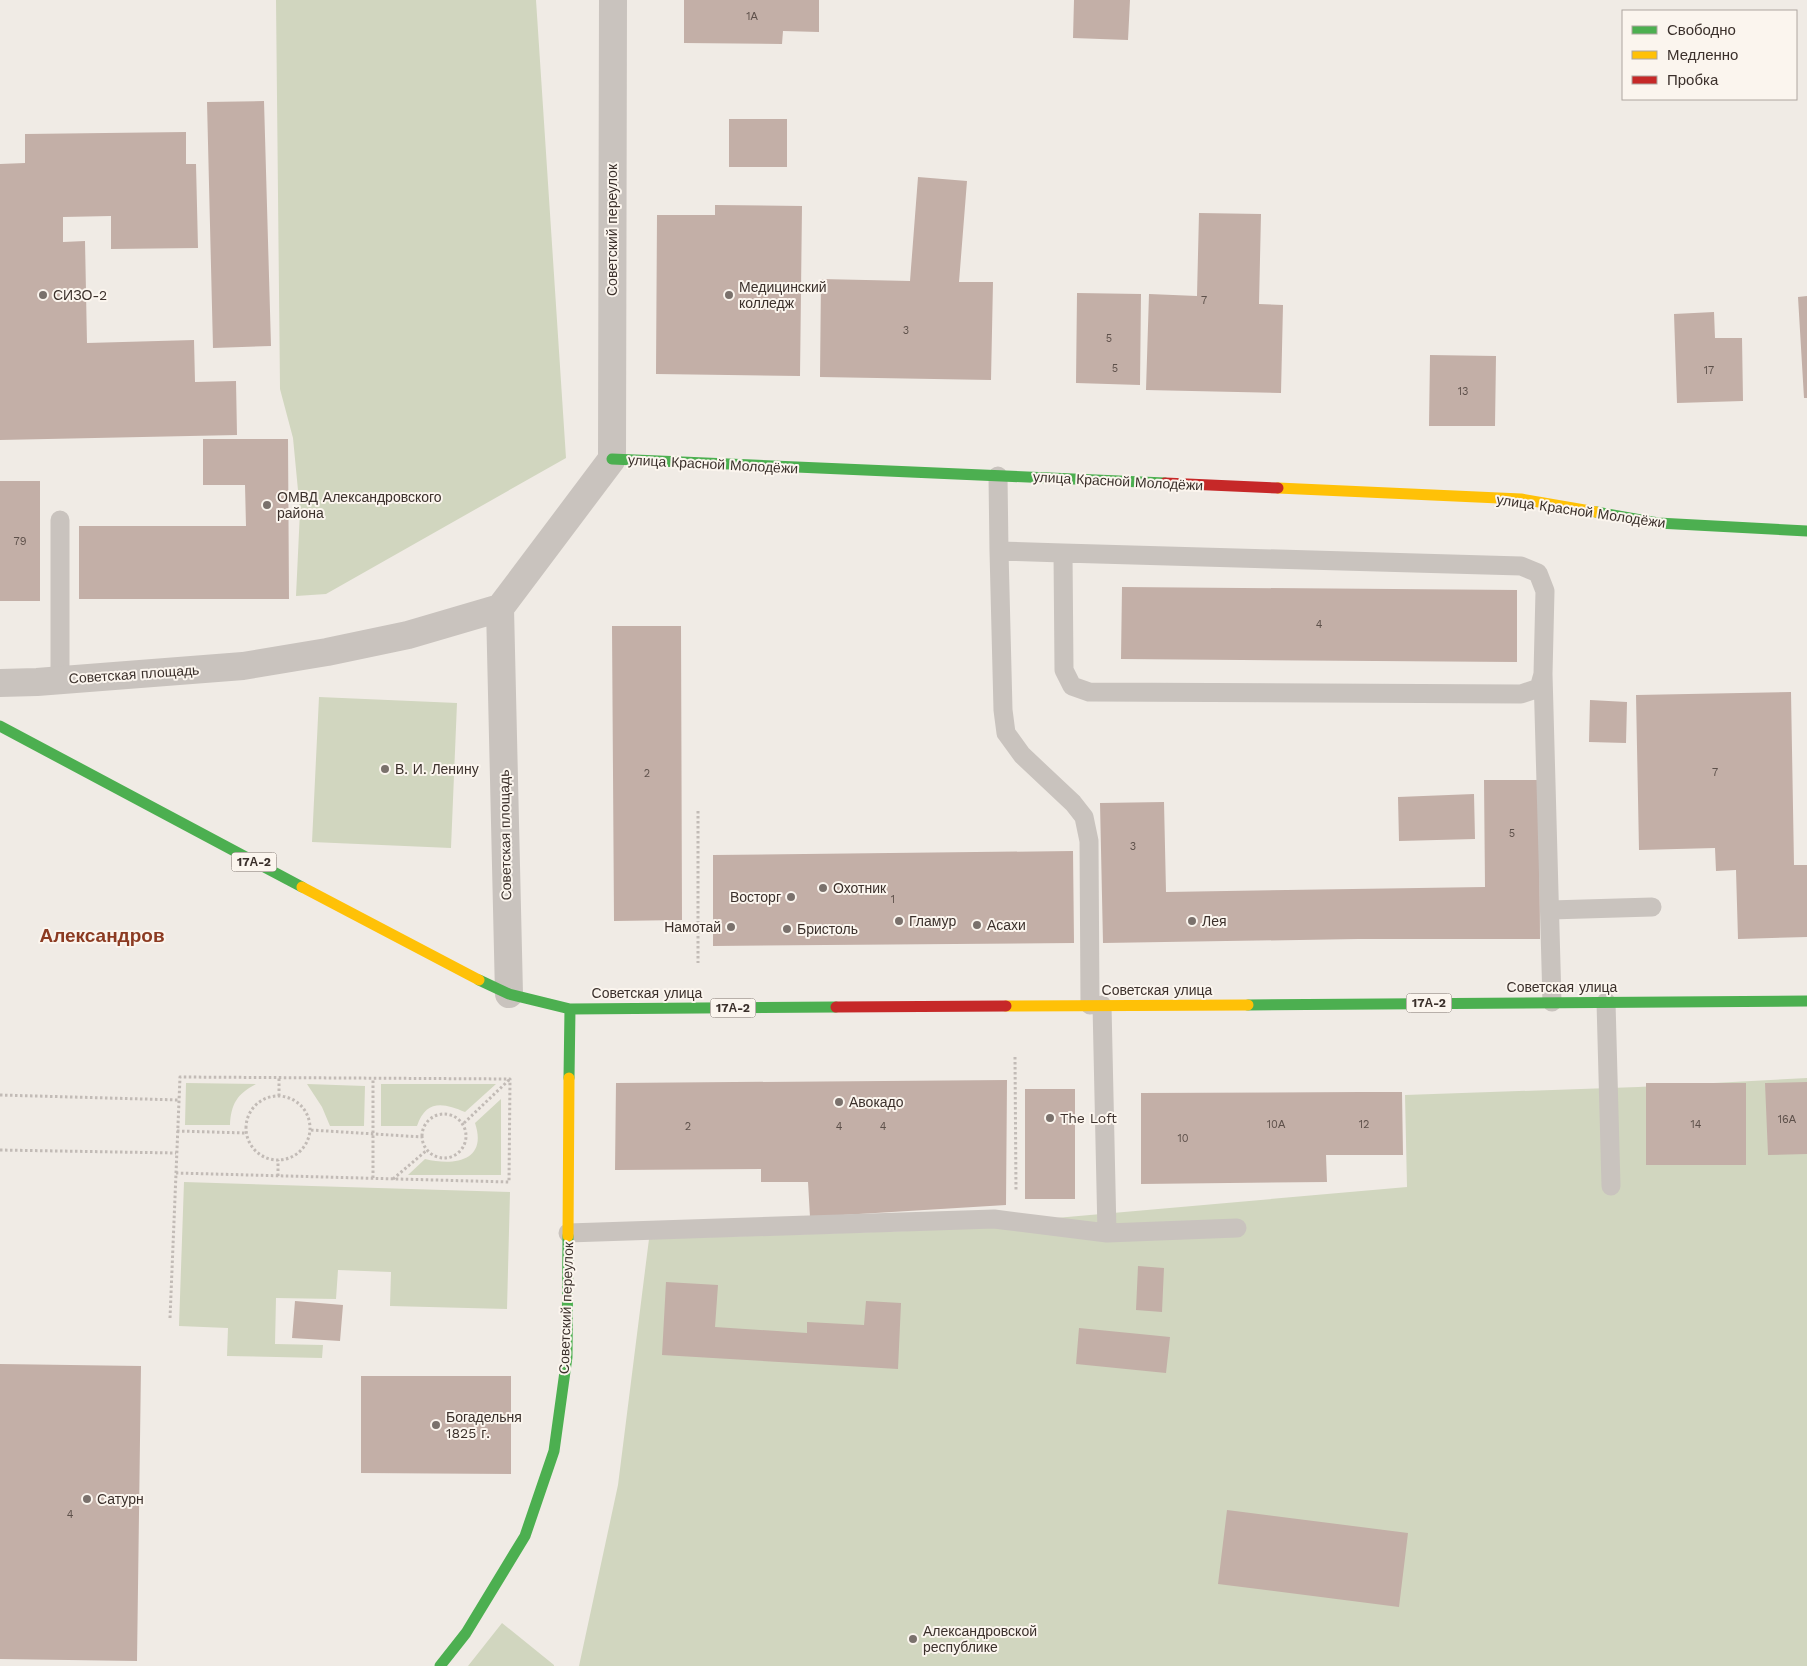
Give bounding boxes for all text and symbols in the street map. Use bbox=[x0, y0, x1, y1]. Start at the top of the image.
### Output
house number: 1А bbox=[746, 10, 758, 23]
legend bbox=[1622, 10, 1797, 100]
text: Свободно bbox=[1667, 21, 1736, 39]
text: Медленно bbox=[1667, 46, 1738, 64]
text: Пробка bbox=[1667, 71, 1719, 89]
street label: Советский переулок bbox=[604, 163, 620, 296]
place label: Медицинский колледж bbox=[739, 279, 827, 311]
place label: СИЗО-2 bbox=[53, 287, 107, 303]
marker: СИЗО-2 bbox=[37, 289, 49, 301]
marker: Медицинский колледж bbox=[723, 289, 735, 301]
house number: 7 bbox=[1201, 294, 1207, 307]
house number: 3 bbox=[903, 324, 909, 337]
house number: 5 bbox=[1106, 332, 1112, 345]
house number: 5 bbox=[1112, 362, 1118, 375]
house number: 17 bbox=[1704, 364, 1714, 377]
house number: 13 bbox=[1458, 385, 1468, 398]
street label: улица Красной Молодёжи bbox=[628, 452, 798, 476]
street label: улица Красной Молодёжи bbox=[1033, 469, 1203, 493]
place label: ОМВД Александровского района bbox=[277, 489, 442, 521]
street label: улица Красной Молодёжи bbox=[1496, 491, 1666, 531]
marker: ОМВД Александровского района bbox=[261, 499, 273, 511]
house number: 79 bbox=[14, 535, 27, 548]
house number: 4 bbox=[1316, 618, 1323, 631]
street label: Советская площадь bbox=[68, 661, 200, 687]
place label: В. И. Ленину bbox=[395, 761, 479, 777]
marker: В. И. Ленину bbox=[379, 763, 391, 775]
house number: 7 bbox=[1712, 766, 1718, 779]
house number: 2 bbox=[644, 767, 650, 780]
street label: Советская площадь bbox=[496, 769, 514, 901]
house number: 5 bbox=[1509, 827, 1515, 840]
house number: 3 bbox=[1130, 840, 1136, 853]
road number: 17А-2 bbox=[232, 852, 276, 872]
place label: Охотник bbox=[833, 880, 887, 896]
marker: Охотник bbox=[817, 882, 829, 894]
place label: Восторг bbox=[730, 889, 781, 905]
marker: Восторг bbox=[785, 891, 797, 903]
house number: 1 bbox=[891, 893, 895, 906]
place label: Гламур bbox=[909, 913, 956, 929]
place label: Лея bbox=[1202, 913, 1227, 929]
marker: Гламур bbox=[893, 915, 905, 927]
marker: Лея bbox=[1186, 915, 1198, 927]
place label: Асахи bbox=[987, 917, 1026, 933]
place label: Намотай bbox=[664, 919, 721, 935]
marker: Асахи bbox=[971, 919, 983, 931]
marker: Намотай bbox=[725, 921, 737, 933]
place label: Бристоль bbox=[797, 921, 858, 937]
marker: Бристоль bbox=[781, 923, 793, 935]
district label: Александров bbox=[39, 924, 165, 947]
street label: Советская улица bbox=[1507, 979, 1618, 995]
street label: Советская улица bbox=[1102, 982, 1213, 998]
street label: Советская улица bbox=[592, 985, 703, 1001]
road number: 17А-2 bbox=[1406, 994, 1452, 1012]
road number: 17А-2 bbox=[710, 998, 756, 1018]
place label: Авокадо bbox=[849, 1094, 904, 1110]
marker: Авокадо bbox=[833, 1096, 845, 1108]
place label: The Loft bbox=[1060, 1110, 1117, 1126]
marker: The Loft bbox=[1044, 1112, 1056, 1124]
house number: 16А bbox=[1778, 1113, 1797, 1126]
house number: 10А bbox=[1267, 1118, 1286, 1131]
house number: 12 bbox=[1359, 1118, 1369, 1131]
house number: 14 bbox=[1690, 1118, 1702, 1131]
house number: 2 bbox=[685, 1120, 691, 1133]
house number: 4 bbox=[836, 1120, 843, 1133]
house number: 4 bbox=[880, 1120, 887, 1133]
house number: 10 bbox=[1177, 1132, 1189, 1145]
street label: Советский переулок bbox=[556, 1241, 576, 1374]
place label: Богадельня 1825 г. bbox=[446, 1409, 522, 1441]
marker: Богадельня 1825 г. bbox=[430, 1419, 442, 1431]
place label: Сатурн bbox=[97, 1491, 144, 1507]
marker: Сатурн bbox=[81, 1493, 93, 1505]
house number: 4 bbox=[67, 1508, 74, 1521]
place label: Александровской республике bbox=[923, 1623, 1037, 1655]
marker: Александровской республике bbox=[907, 1633, 919, 1645]

